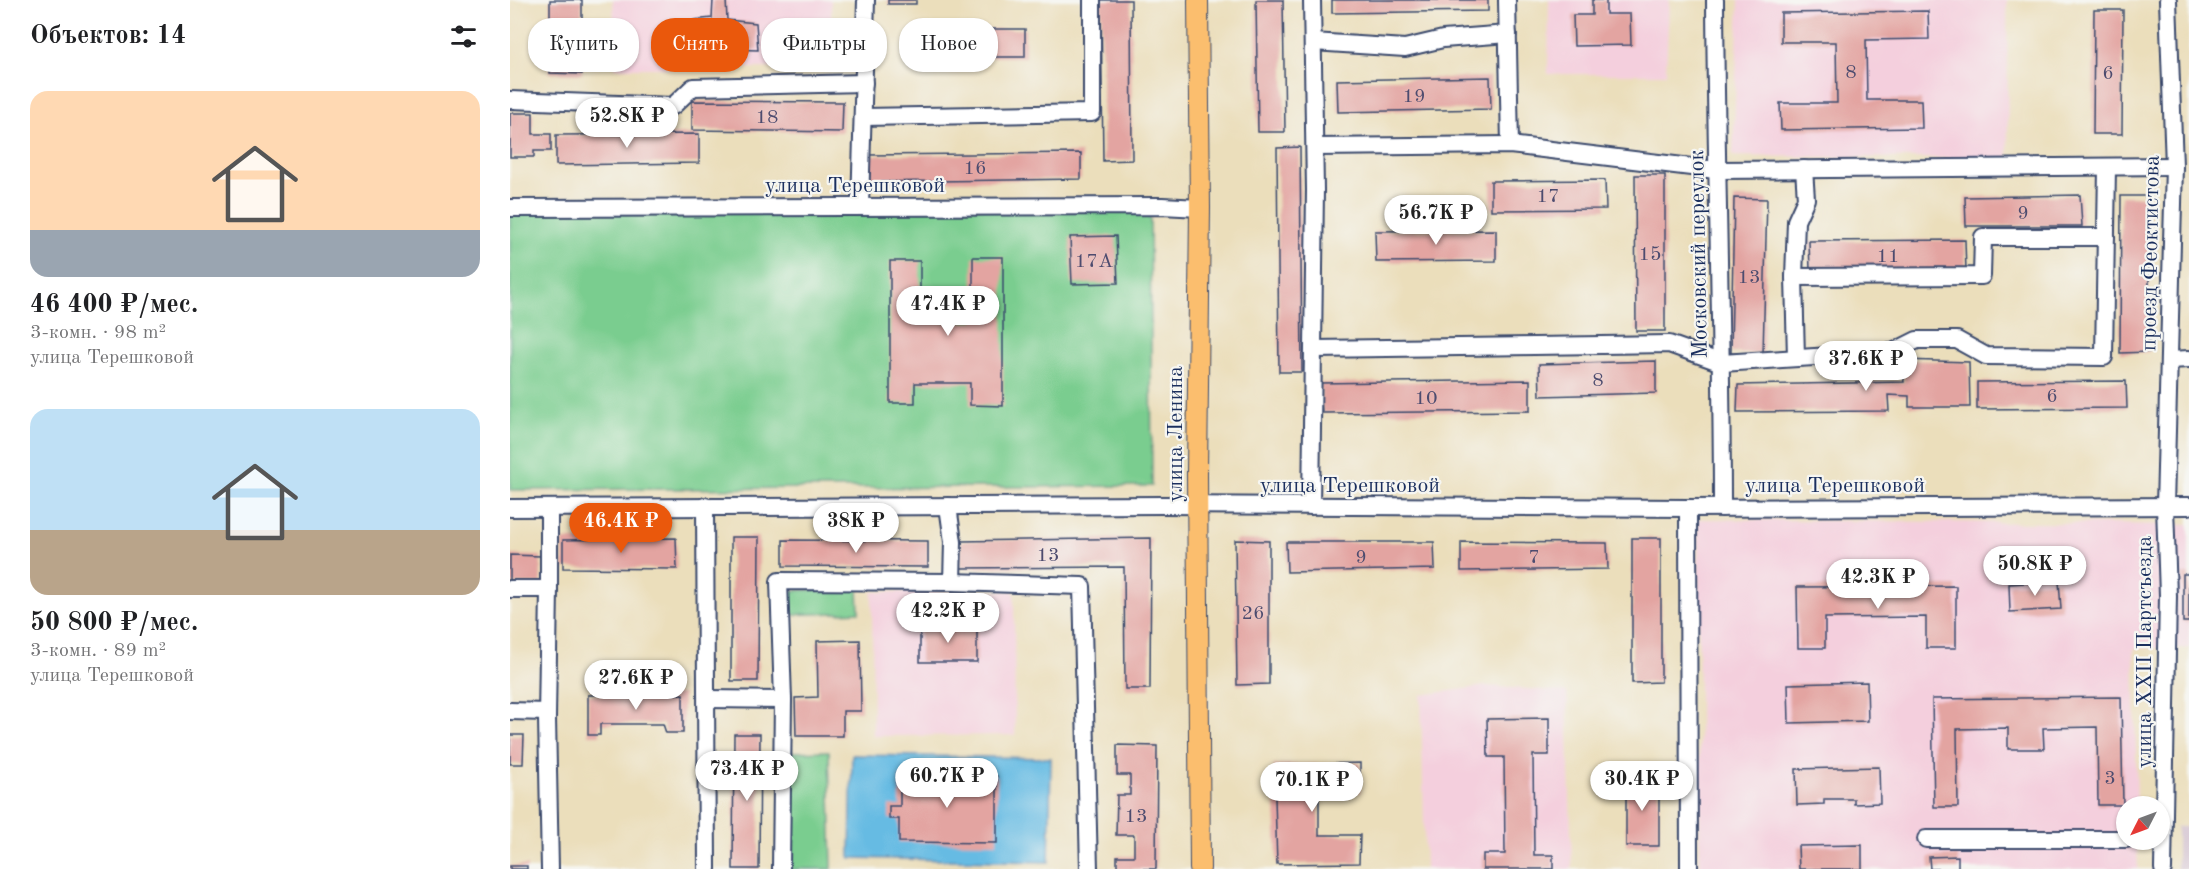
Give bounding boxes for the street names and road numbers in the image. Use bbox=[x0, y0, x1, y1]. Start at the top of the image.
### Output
street label: Московский переулок bbox=[1686, 149, 1712, 359]
street label: проезд Феоктистова bbox=[2138, 155, 2164, 351]
street label: улица Терешковой bbox=[765, 175, 945, 197]
street label: улица Ленина bbox=[1165, 366, 1187, 502]
street label: улица Терешковой bbox=[1260, 475, 1440, 497]
street label: улица Терешковой bbox=[1745, 475, 1925, 497]
street label: улица XXII Партсъезда bbox=[2134, 536, 2156, 768]

